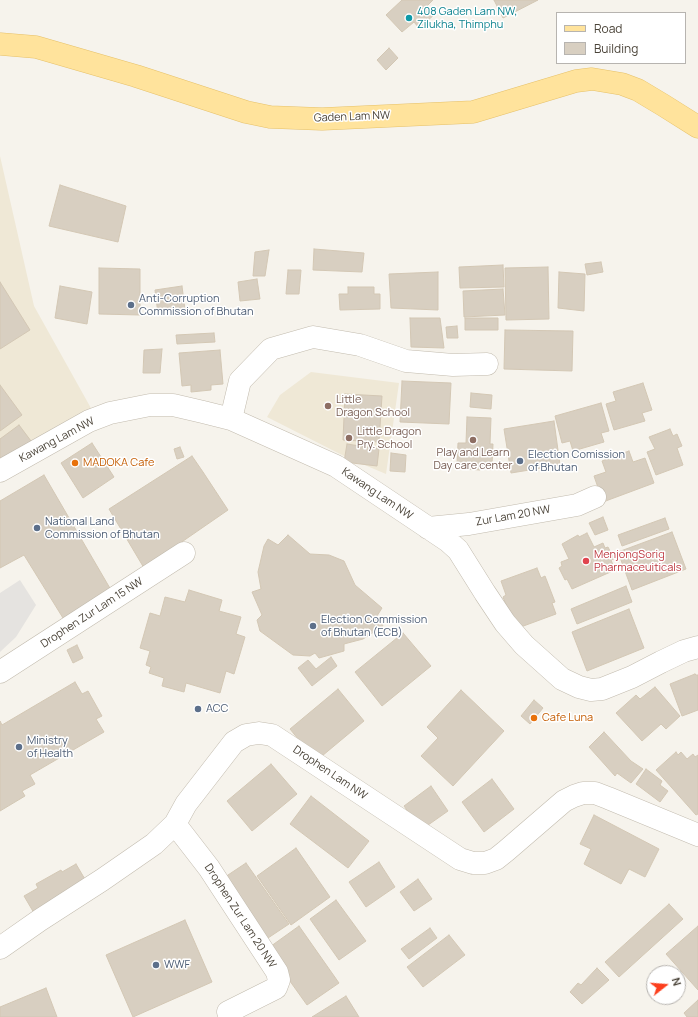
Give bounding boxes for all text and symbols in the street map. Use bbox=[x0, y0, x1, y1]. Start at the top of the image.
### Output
place label: 408 Gaden Lam NW, Zilukha, Thimphu bbox=[417, 5, 517, 31]
legend bbox=[556, 12, 686, 64]
marker: 408 Gaden Lam NW, Zilukha, Thimphu bbox=[404, 13, 414, 23]
text: Road bbox=[594, 20, 622, 37]
text: Building bbox=[594, 40, 638, 57]
street label: Gaden Lam NW bbox=[314, 109, 390, 125]
place label: Anti-Corruption Commission of Bhutan bbox=[139, 292, 253, 318]
marker: Anti-Corruption Commission of Bhutan bbox=[126, 300, 136, 310]
place label: Little Dragon School bbox=[336, 393, 410, 419]
marker: Little Dragon School bbox=[323, 401, 333, 411]
street label: Kawang Lam NW bbox=[17, 415, 97, 465]
place label: Little Dragon Pry. School bbox=[357, 425, 421, 451]
marker: Little Dragon Pry. School bbox=[344, 433, 354, 443]
marker: Play and Learn Day care center bbox=[468, 435, 478, 445]
place label: Play and Learn Day care center bbox=[433, 446, 513, 472]
place label: Election Comission of Bhutan bbox=[528, 448, 625, 474]
place label: MADOKA Cafe bbox=[83, 456, 154, 470]
marker: Election Comission of Bhutan bbox=[515, 456, 525, 466]
marker: MADOKA Cafe bbox=[70, 458, 80, 468]
street label: Kawang Lam NW bbox=[339, 465, 415, 523]
street label: Zur Lam 20 NW bbox=[475, 503, 551, 529]
place label: National Land Commission of Bhutan bbox=[45, 515, 159, 541]
marker: National Land Commission of Bhutan bbox=[32, 523, 42, 533]
place label: MenjongSorig Pharmaceuiticals bbox=[594, 548, 682, 574]
marker: MenjongSorig Pharmaceuiticals bbox=[581, 556, 591, 566]
street label: Drophen Zur Lam 15 NW bbox=[38, 575, 146, 651]
place label: Election Commission of Bhutan (ECB) bbox=[321, 613, 427, 639]
marker: Election Commission of Bhutan (ECB) bbox=[308, 621, 318, 631]
place label: ACC bbox=[206, 702, 228, 716]
marker: ACC bbox=[193, 704, 203, 714]
place label: Cafe Luna bbox=[542, 711, 593, 725]
marker: Cafe Luna bbox=[529, 713, 539, 723]
place label: Ministry of Health bbox=[27, 734, 73, 760]
marker: Ministry of Health bbox=[14, 742, 24, 752]
street label: Drophen Lam NW bbox=[290, 743, 370, 803]
street label: Drophen Zur Lam 20 NW bbox=[201, 861, 279, 971]
place label: WWF bbox=[164, 958, 190, 972]
marker: WWF bbox=[151, 960, 161, 970]
north arrow bbox=[646, 965, 686, 1005]
text: N bbox=[669, 976, 685, 988]

